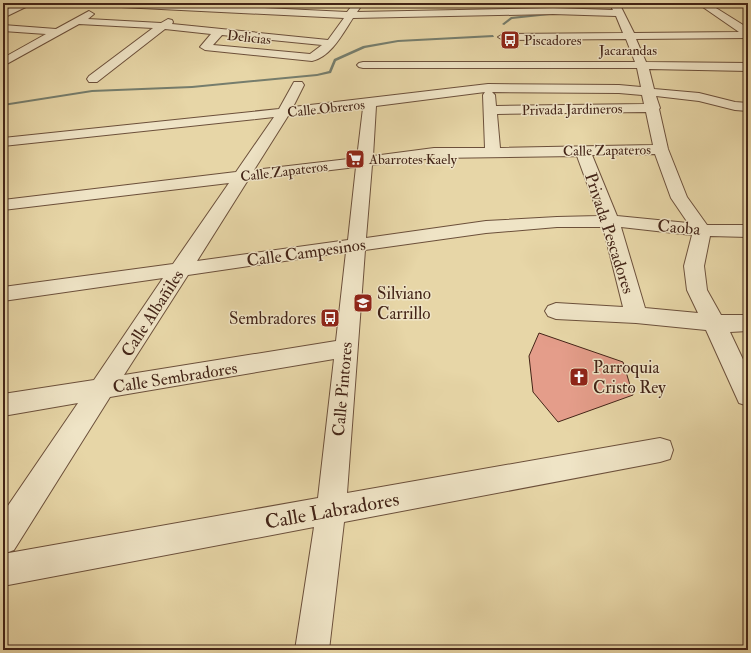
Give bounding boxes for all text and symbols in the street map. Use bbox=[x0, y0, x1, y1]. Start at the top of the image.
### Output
street label: Delicias bbox=[226, 27, 272, 48]
bus stop icon: Piscadores bbox=[499, 29, 521, 51]
place label: Piscadores bbox=[524, 32, 582, 49]
street label: Jacarandas bbox=[598, 42, 657, 59]
street label: Calle Obreros bbox=[286, 96, 366, 121]
street label: Privada Jardineros bbox=[521, 100, 623, 119]
street label: Calle Zapateros bbox=[563, 141, 651, 161]
supermarket icon: Abarrotes Kaely bbox=[344, 148, 366, 170]
place label: Abarrotes Kaely bbox=[368, 151, 458, 169]
street label: Calle Zapateros bbox=[239, 158, 329, 186]
street label: Privada Pescadores bbox=[580, 170, 639, 296]
street label: Caoba bbox=[657, 215, 702, 240]
street label: Calle Campesinos bbox=[245, 234, 367, 272]
street label: Calle Albañiles bbox=[116, 266, 188, 361]
place label: Silviano Carrillo bbox=[377, 283, 431, 324]
school or university icon: Silviano Carrillo bbox=[352, 292, 374, 314]
bus stop icon: Sembradores bbox=[319, 307, 341, 329]
place label: Sembradores bbox=[229, 308, 316, 329]
street label: Calle Pintores bbox=[328, 341, 357, 437]
street label: Calle Sembradores bbox=[111, 357, 239, 398]
place label: Parroquia Cristo Rey bbox=[593, 357, 666, 399]
church icon: Parroquia Cristo Rey bbox=[568, 366, 590, 388]
street label: Calle Labradores bbox=[263, 486, 401, 535]

